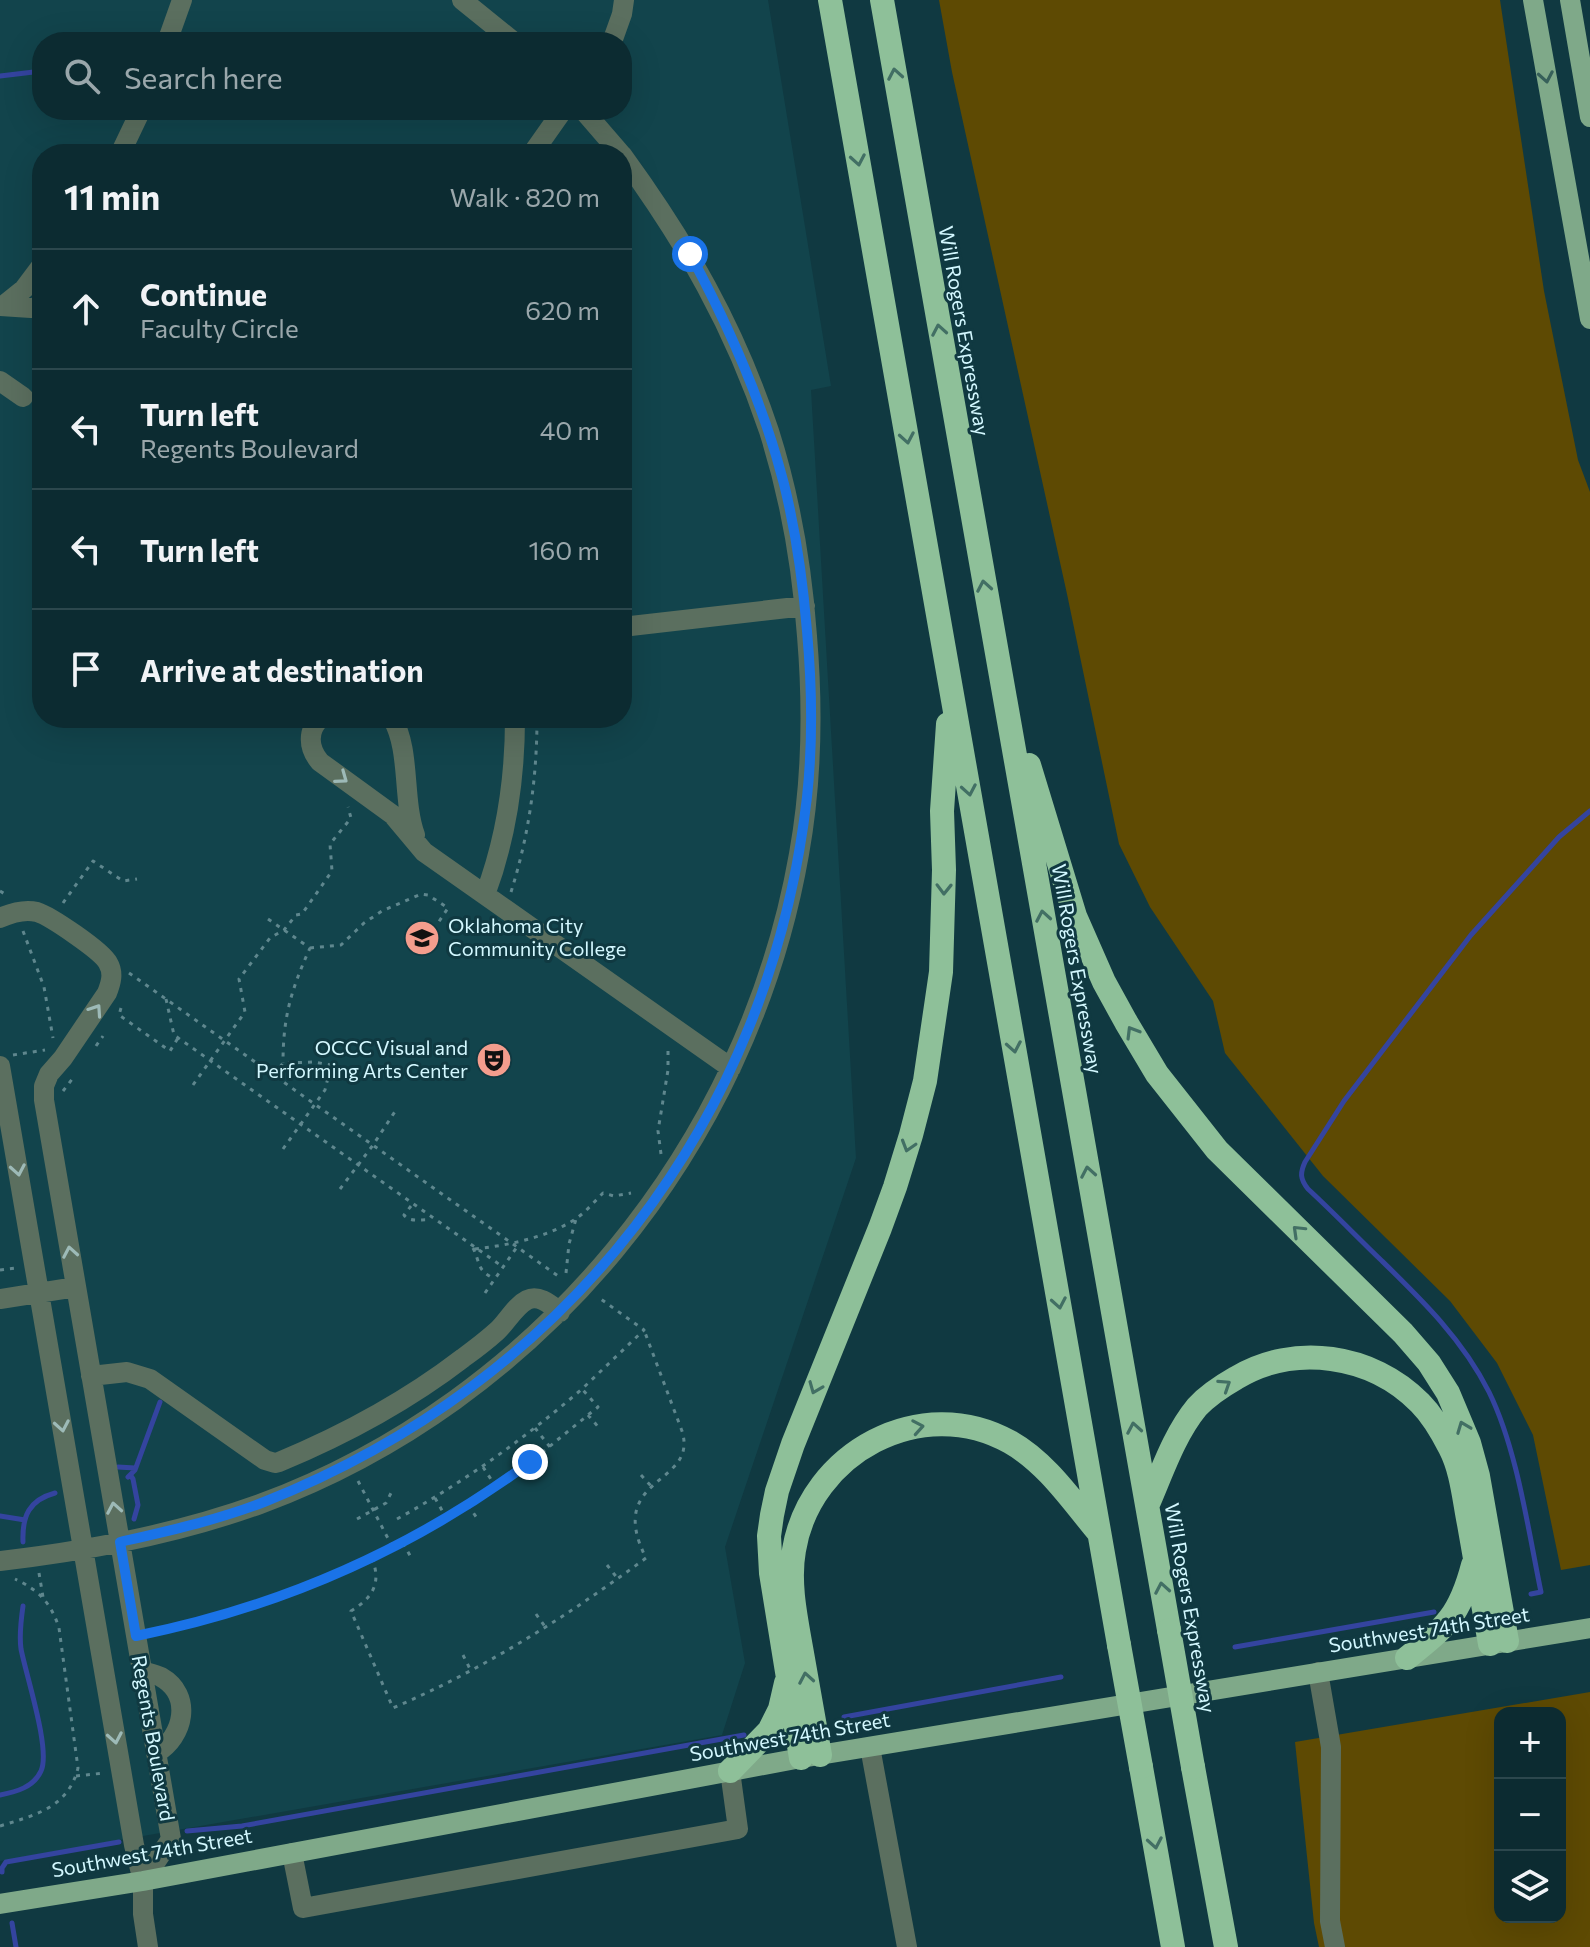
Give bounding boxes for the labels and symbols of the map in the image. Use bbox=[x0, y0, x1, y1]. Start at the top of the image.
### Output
one-way arrow bbox=[887, 67, 904, 81]
one-way arrow bbox=[1537, 70, 1554, 84]
one-way arrow bbox=[849, 153, 866, 166]
street label: Will Rogers Expressway bbox=[935, 224, 995, 438]
route start bbox=[672, 236, 708, 272]
one-way arrow bbox=[932, 323, 949, 337]
one-way arrow bbox=[898, 431, 915, 444]
one-way arrow bbox=[977, 579, 994, 593]
one-way arrow bbox=[333, 768, 348, 783]
one-way arrow bbox=[960, 784, 977, 797]
street label: Will Rogers Expressway bbox=[1048, 862, 1108, 1076]
one-way arrow bbox=[935, 883, 953, 896]
one-way arrow bbox=[1035, 909, 1052, 922]
place label: Oklahoma City Community College bbox=[448, 913, 626, 960]
school or university icon: Oklahoma City Community College bbox=[403, 919, 441, 957]
one-way arrow bbox=[86, 1005, 101, 1019]
one-way arrow bbox=[1126, 1026, 1141, 1041]
place label: OCCC Visual and Performing Arts Center bbox=[256, 1035, 468, 1082]
one-way arrow bbox=[1005, 1040, 1022, 1053]
theatre icon: OCCC Visual and Performing Arts Center bbox=[475, 1041, 513, 1079]
one-way arrow bbox=[901, 1138, 917, 1152]
one-way arrow bbox=[9, 1163, 26, 1177]
one-way arrow bbox=[1081, 1165, 1098, 1178]
one-way arrow bbox=[1293, 1225, 1307, 1240]
one-way arrow bbox=[62, 1245, 79, 1258]
one-way arrow bbox=[1050, 1296, 1067, 1309]
one-way arrow bbox=[809, 1380, 825, 1394]
one-way arrow bbox=[1216, 1380, 1231, 1395]
one-way arrow bbox=[53, 1419, 70, 1433]
one-way arrow bbox=[911, 1419, 925, 1436]
one-way arrow bbox=[1126, 1421, 1143, 1434]
one-way arrow bbox=[1456, 1421, 1473, 1435]
route end bbox=[512, 1444, 548, 1480]
one-way arrow bbox=[106, 1501, 123, 1515]
street label: Will Rogers Expressway bbox=[1161, 1501, 1221, 1715]
one-way arrow bbox=[1155, 1582, 1172, 1595]
street label: Southwest 74th Street bbox=[1327, 1601, 1531, 1657]
street label: Regents Boulevard bbox=[128, 1653, 180, 1823]
one-way arrow bbox=[799, 1671, 816, 1685]
street label: Southwest 74th Street bbox=[688, 1707, 892, 1765]
one-way arrow bbox=[106, 1731, 123, 1745]
street label: Southwest 74th Street bbox=[50, 1823, 254, 1881]
one-way arrow bbox=[1145, 1837, 1162, 1850]

